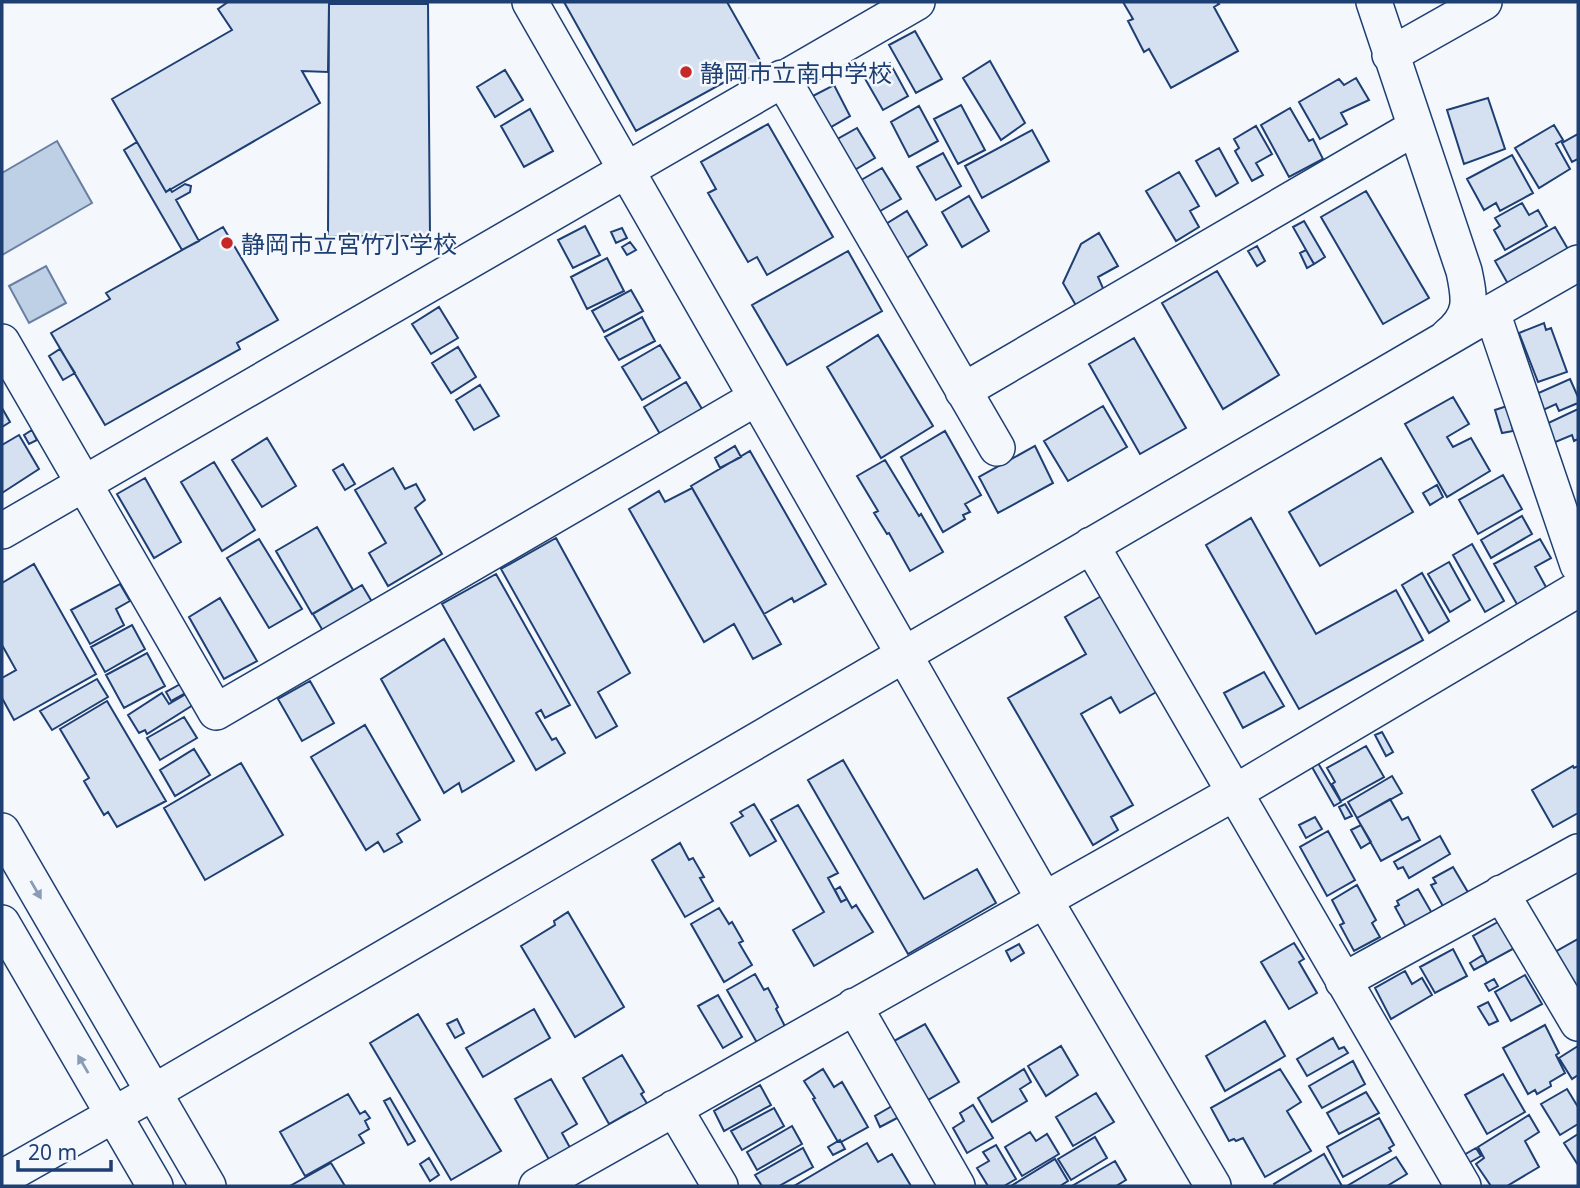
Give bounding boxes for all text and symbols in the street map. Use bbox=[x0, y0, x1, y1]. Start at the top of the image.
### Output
place label: 静岡市立南中学校 bbox=[700, 56, 892, 89]
marker: 静岡市立南中学校 bbox=[678, 64, 694, 80]
place label: 静岡市立宮竹小学校 bbox=[241, 227, 457, 260]
marker: 静岡市立宮竹小学校 bbox=[219, 235, 235, 251]
one-way arrow bbox=[30, 880, 42, 899]
one-way arrow bbox=[77, 1054, 89, 1073]
scale bar bbox=[18, 1128, 110, 1172]
text: 20 m bbox=[28, 1138, 77, 1166]

